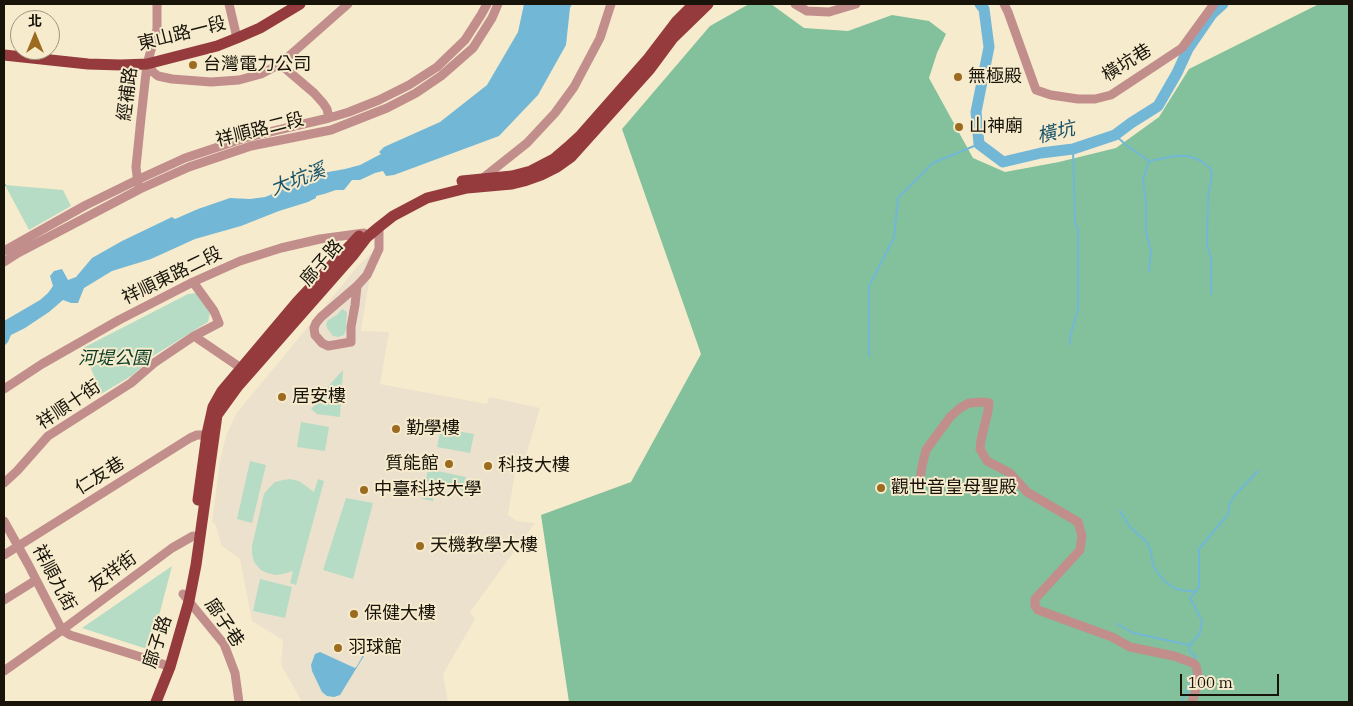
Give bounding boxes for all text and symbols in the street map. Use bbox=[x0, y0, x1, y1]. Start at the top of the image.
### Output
north arrow bbox=[10, 10, 60, 60]
text: 北 bbox=[28, 12, 42, 30]
street label: 東山路一段 bbox=[136, 13, 228, 55]
street label: 橫坑巷 bbox=[1098, 40, 1156, 86]
place label: 台灣電力公司 bbox=[203, 54, 311, 76]
marker: 台灣電力公司 bbox=[187, 59, 199, 71]
street label: 經補路 bbox=[114, 66, 142, 122]
place label: 無極殿 bbox=[968, 66, 1022, 88]
marker: 無極殿 bbox=[952, 71, 964, 83]
street label: 祥順路二段 bbox=[214, 109, 306, 151]
place label: 山神廟 bbox=[969, 116, 1023, 138]
water label: 橫坑 bbox=[1035, 118, 1077, 148]
marker: 山神廟 bbox=[953, 121, 965, 133]
water label: 大坑溪 bbox=[267, 159, 329, 201]
street label: 廍子路 bbox=[296, 236, 348, 290]
street label: 祥順東路二段 bbox=[119, 243, 225, 309]
park label: 河堤公園 bbox=[78, 348, 150, 370]
street label: 祥順十街 bbox=[33, 376, 105, 434]
place label: 居安樓 bbox=[292, 386, 346, 408]
marker: 居安樓 bbox=[276, 391, 288, 403]
place label: 勤學樓 bbox=[406, 418, 460, 440]
marker: 勤學樓 bbox=[390, 423, 402, 435]
street label: 仁友巷 bbox=[71, 453, 129, 499]
place label: 質能館 bbox=[385, 453, 439, 475]
place label: 科技大樓 bbox=[498, 455, 570, 477]
marker: 質能館 bbox=[443, 458, 455, 470]
marker: 科技大樓 bbox=[482, 460, 494, 472]
place label: 觀世音皇母聖殿 bbox=[891, 477, 1017, 499]
place label: 中臺科技大學 bbox=[374, 479, 482, 501]
marker: 觀世音皇母聖殿 bbox=[875, 482, 887, 494]
marker: 中臺科技大學 bbox=[358, 484, 370, 496]
place label: 天機教學大樓 bbox=[430, 535, 538, 557]
marker: 天機教學大樓 bbox=[414, 540, 426, 552]
street label: 祥順九街 bbox=[28, 541, 80, 615]
street label: 友祥街 bbox=[85, 547, 141, 597]
street label: 廍子巷 bbox=[200, 595, 248, 651]
place label: 保健大樓 bbox=[364, 603, 436, 625]
marker: 保健大樓 bbox=[348, 608, 360, 620]
street label: 廍子路 bbox=[139, 613, 177, 671]
place label: 羽球館 bbox=[348, 637, 402, 659]
marker: 羽球館 bbox=[332, 642, 344, 654]
scale bar bbox=[1183, 664, 1282, 696]
text: 100 m bbox=[1188, 673, 1233, 692]

